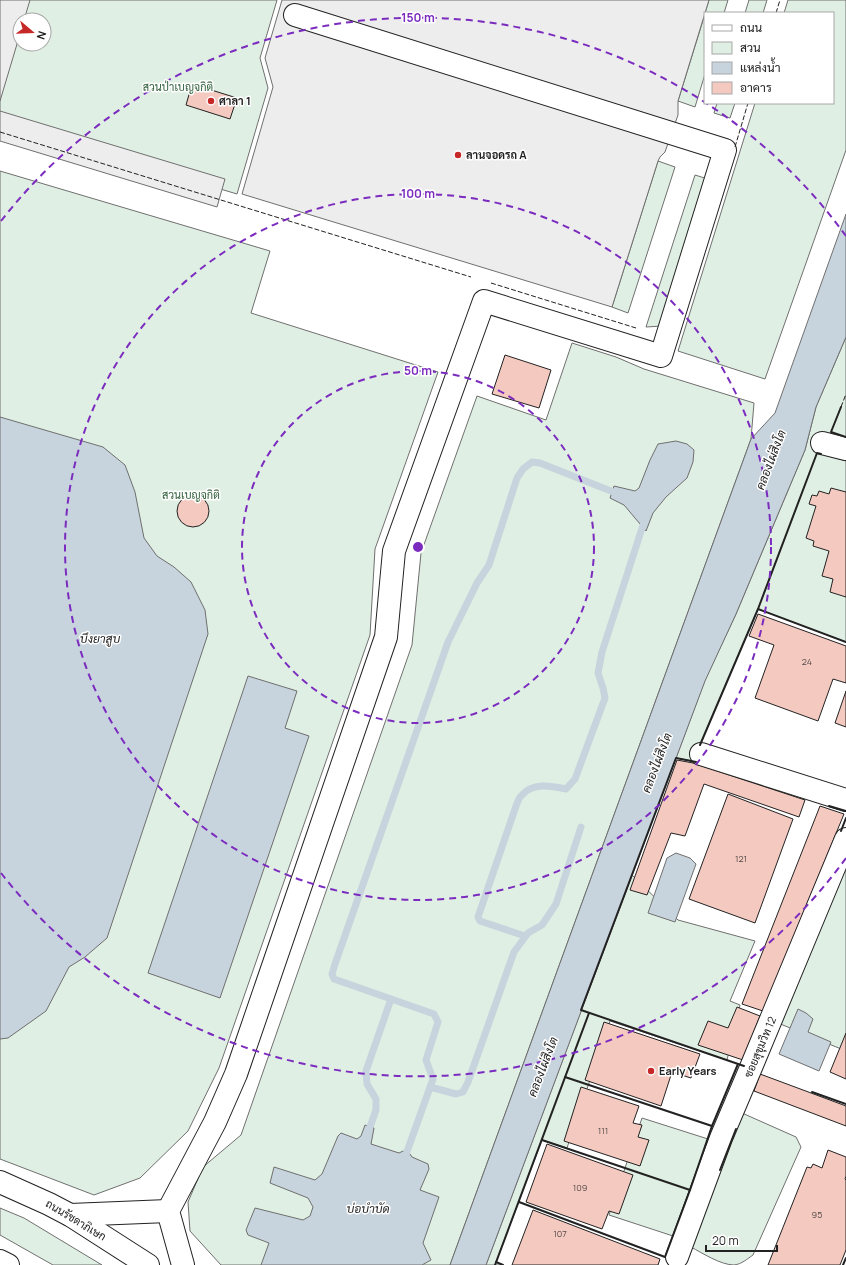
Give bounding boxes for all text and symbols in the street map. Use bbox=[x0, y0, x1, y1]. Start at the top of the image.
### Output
text: 150 m bbox=[401, 9, 435, 26]
north arrow bbox=[12, 12, 52, 52]
legend bbox=[704, 12, 834, 104]
text: ถนน bbox=[740, 19, 763, 36]
text: N bbox=[34, 29, 50, 42]
text: สวน bbox=[740, 39, 761, 56]
text: แหล่งน้ำ bbox=[740, 57, 780, 76]
park label: สวนป่าเบญจกิติ bbox=[143, 79, 213, 94]
text: อาคาร bbox=[740, 79, 772, 96]
place label: ศาลา 1 bbox=[219, 93, 251, 108]
marker: ศาลา 1 bbox=[206, 96, 216, 106]
place label: ลานจอดรถ A bbox=[466, 147, 527, 162]
marker: ลานจอดรถ A bbox=[453, 150, 463, 160]
text: 100 m bbox=[401, 185, 435, 202]
text: 50 m bbox=[404, 362, 432, 379]
water label: คลองไผ่สิงโต bbox=[751, 427, 790, 492]
park label: สวนเบญจกิติ bbox=[162, 487, 220, 502]
centre of rings bbox=[411, 540, 425, 554]
water label: บึงยาสูบ bbox=[80, 630, 121, 647]
house number: 24 bbox=[802, 655, 812, 668]
water label: คลองไผ่สิงโต bbox=[637, 730, 676, 795]
house number: 121 bbox=[735, 852, 747, 865]
street label: ซอยสุขุมวิท 12 bbox=[740, 1014, 781, 1080]
water label: คลองไผ่สิงโต bbox=[523, 1034, 562, 1099]
place label: Early Years bbox=[659, 1063, 716, 1078]
marker: Early Years bbox=[646, 1066, 656, 1076]
house number: 111 bbox=[598, 1124, 608, 1137]
house number: 109 bbox=[573, 1181, 587, 1194]
street label: ถนนรัชดาภิเษก bbox=[43, 1196, 109, 1244]
water label: บ่อบำบัด bbox=[346, 1200, 390, 1217]
house number: 95 bbox=[812, 1208, 822, 1221]
house number: 107 bbox=[553, 1227, 567, 1240]
scale bar bbox=[706, 1227, 777, 1253]
text: 20 m bbox=[712, 1232, 739, 1249]

